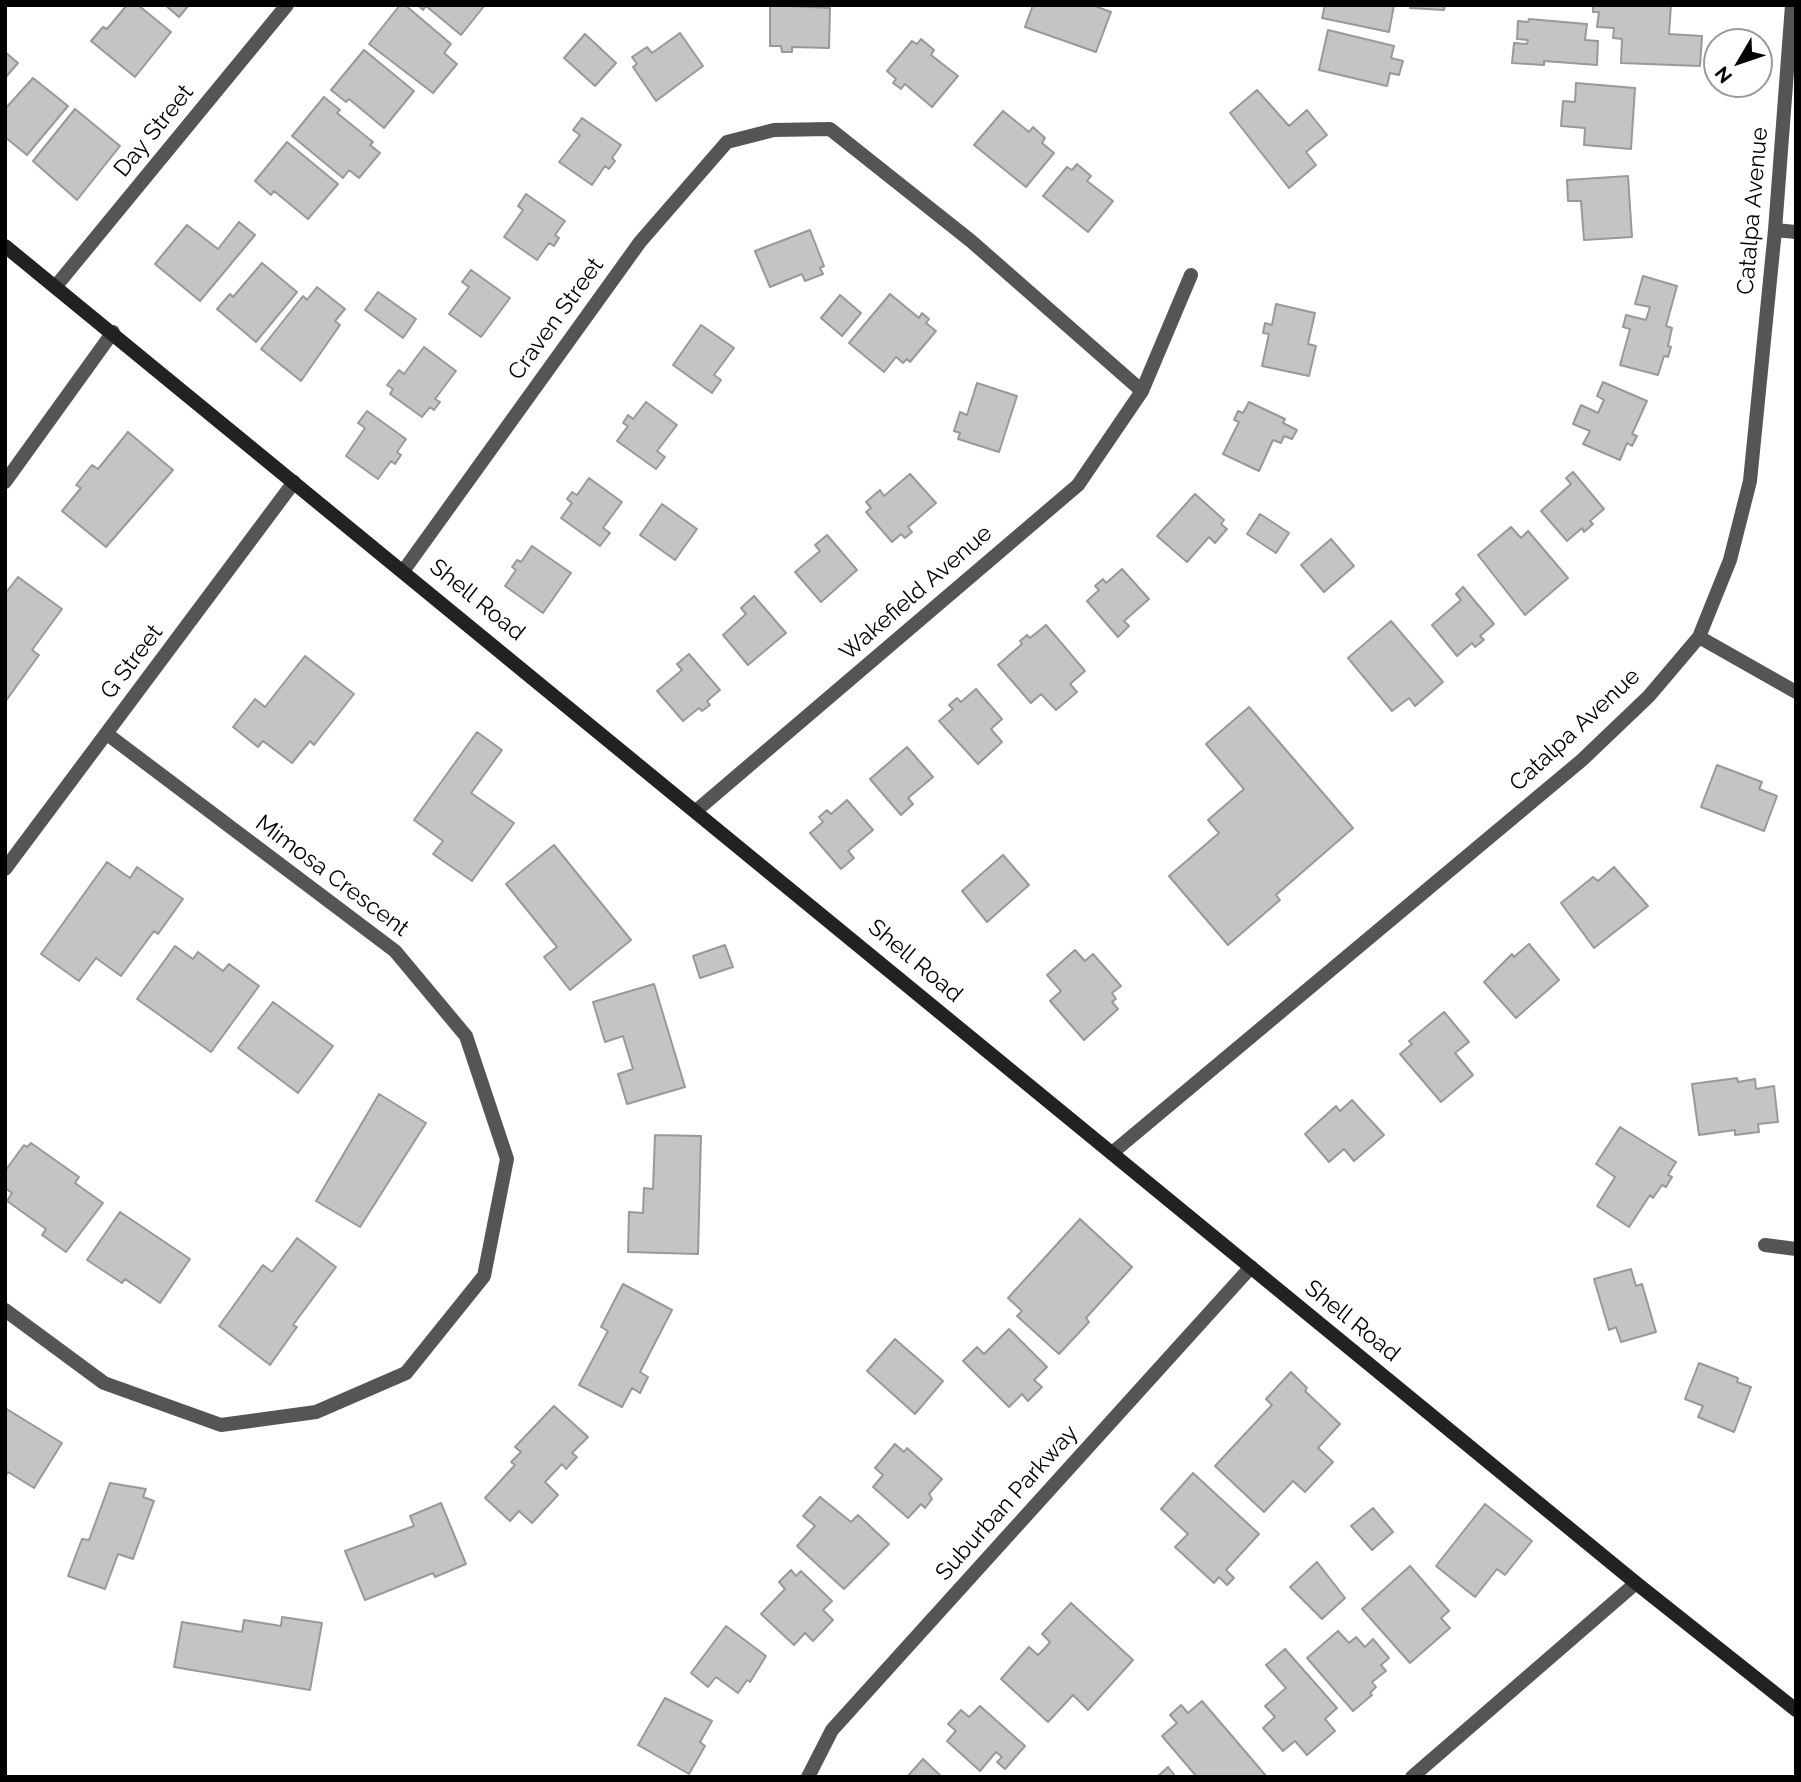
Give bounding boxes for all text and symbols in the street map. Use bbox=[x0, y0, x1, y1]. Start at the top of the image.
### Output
north arrow bbox=[1703, 28, 1773, 98]
text: N bbox=[1710, 62, 1736, 88]
street label: Day Street bbox=[108, 79, 200, 183]
street label: Catalpa Avenue bbox=[1732, 126, 1774, 296]
street label: Craven Street bbox=[502, 252, 610, 386]
street label: Wakefield Avenue bbox=[834, 519, 998, 667]
street label: Shell Road bbox=[424, 553, 530, 647]
street label: G Street bbox=[95, 619, 169, 705]
street label: Catalpa Avenue bbox=[1504, 663, 1646, 797]
street label: Mimosa Crescent bbox=[250, 809, 414, 943]
street label: Shell Road bbox=[862, 914, 968, 1008]
street label: Shell Road bbox=[1299, 1274, 1405, 1368]
street label: Suburban Parkway bbox=[930, 1420, 1084, 1586]

